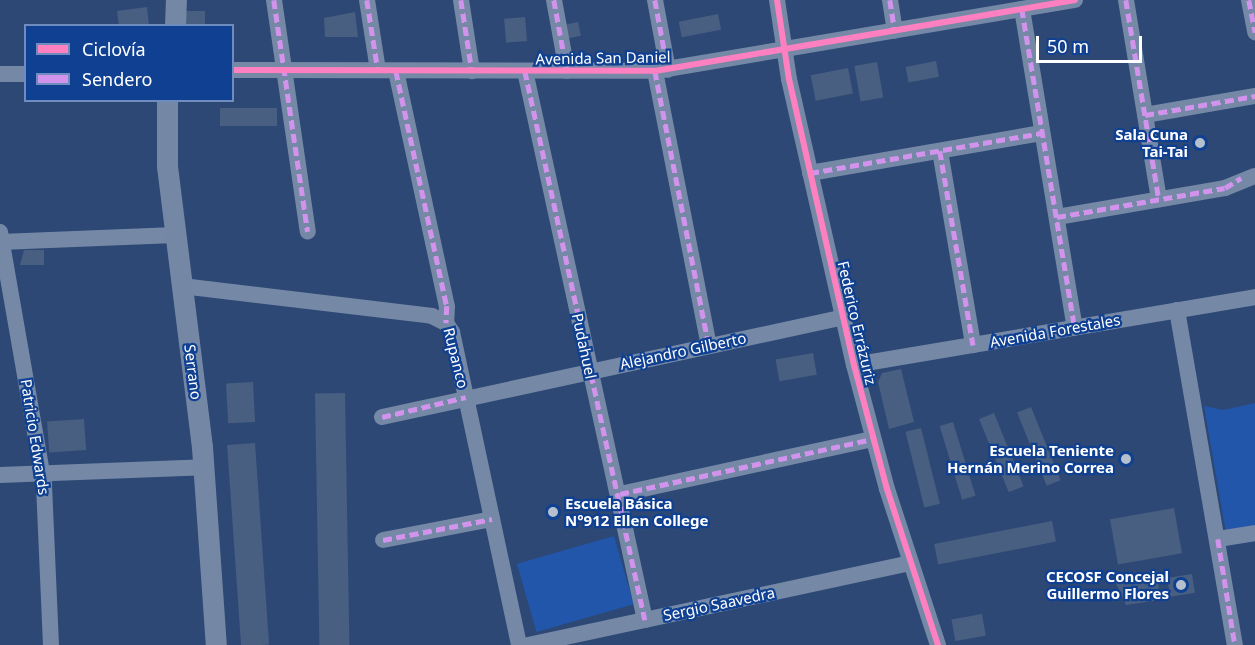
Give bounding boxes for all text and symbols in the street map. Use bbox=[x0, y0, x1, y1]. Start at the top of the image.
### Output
legend bbox=[24, 24, 234, 102]
scale bar bbox=[1039, 24, 1146, 62]
text: 50 m bbox=[1047, 34, 1089, 58]
text: Ciclovía bbox=[82, 37, 146, 61]
street label: Avenida San Daniel bbox=[535, 48, 671, 68]
text: Sendero bbox=[82, 67, 152, 91]
place label: Sala Cuna Tai-Tai bbox=[1115, 125, 1188, 160]
marker: Sala Cuna Tai-Tai bbox=[1193, 136, 1207, 150]
street label: Federico Errázuriz bbox=[834, 259, 880, 387]
street label: Pudahuel bbox=[568, 311, 600, 381]
street label: Avenida Forestales bbox=[988, 311, 1122, 351]
street label: Rupanco bbox=[440, 326, 472, 390]
street label: Alejandro Gilberto bbox=[618, 329, 748, 373]
street label: Serrano bbox=[181, 343, 205, 401]
street label: Patricio Edwards bbox=[17, 378, 53, 496]
place label: Escuela Teniente Hernán Merino Correa bbox=[947, 441, 1114, 476]
marker: Escuela Teniente Hernán Merino Correa bbox=[1119, 452, 1133, 466]
place label: Escuela Básica N°912 Ellen College bbox=[565, 494, 708, 529]
marker: Escuela Básica N°912 Ellen College bbox=[546, 505, 560, 519]
place label: CECOSF Concejal Guillermo Flores bbox=[1046, 567, 1169, 602]
marker: CECOSF Concejal Guillermo Flores bbox=[1174, 578, 1188, 592]
street label: Sergio Saavedra bbox=[662, 583, 776, 625]

